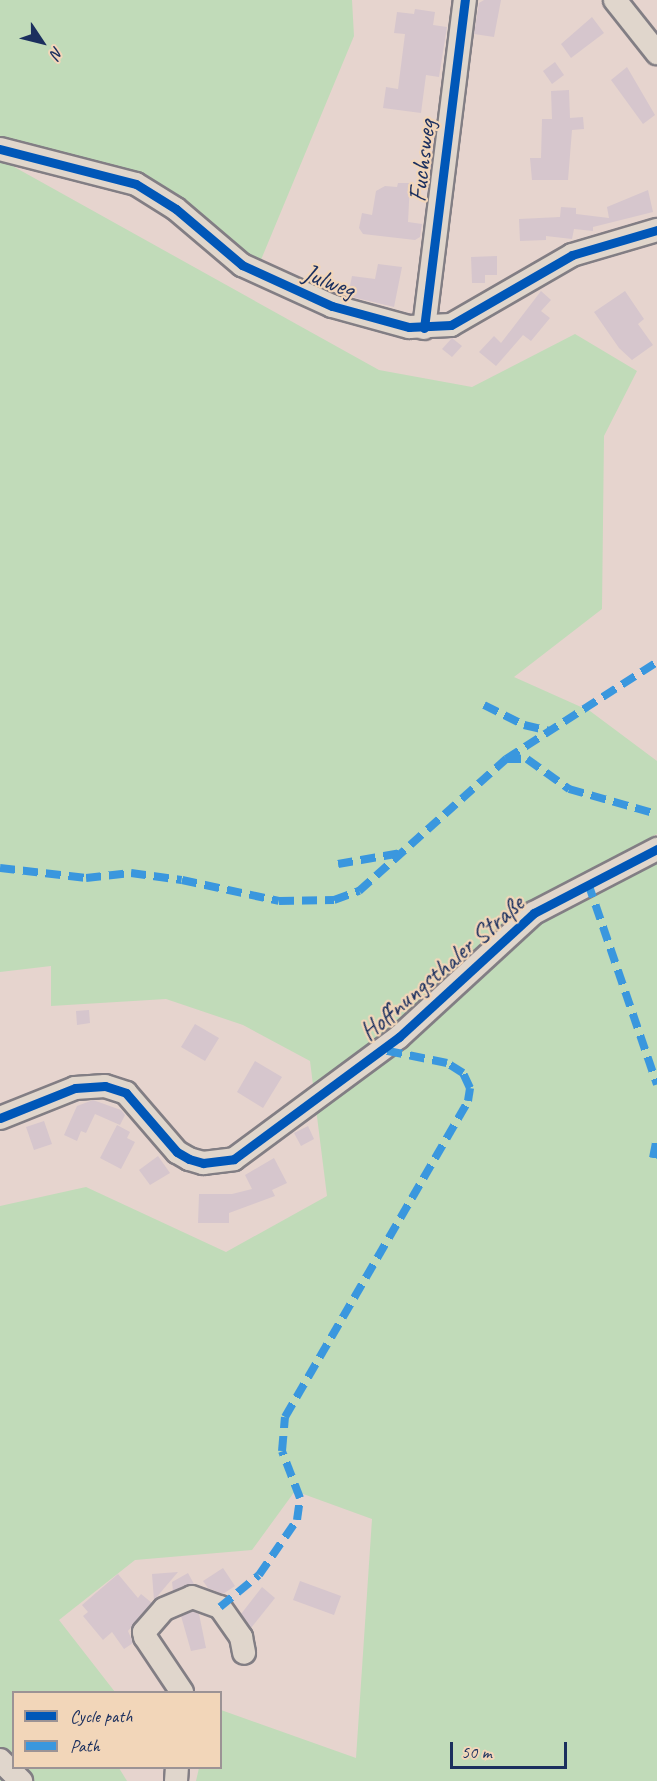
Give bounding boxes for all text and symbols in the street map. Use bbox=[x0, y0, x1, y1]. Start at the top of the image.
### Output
north arrow bbox=[12, 12, 72, 72]
text: N bbox=[46, 43, 68, 62]
street label: Fuchsweg bbox=[402, 118, 442, 204]
street label: Julweg bbox=[299, 257, 359, 305]
street label: Hoffnungsthaler Straße bbox=[353, 888, 531, 1048]
legend bbox=[12, 1691, 222, 1769]
text: Cycle path bbox=[70, 1705, 132, 1727]
scale bar bbox=[453, 1730, 570, 1768]
text: Path bbox=[70, 1735, 100, 1757]
text: 50 m bbox=[461, 1741, 492, 1763]

